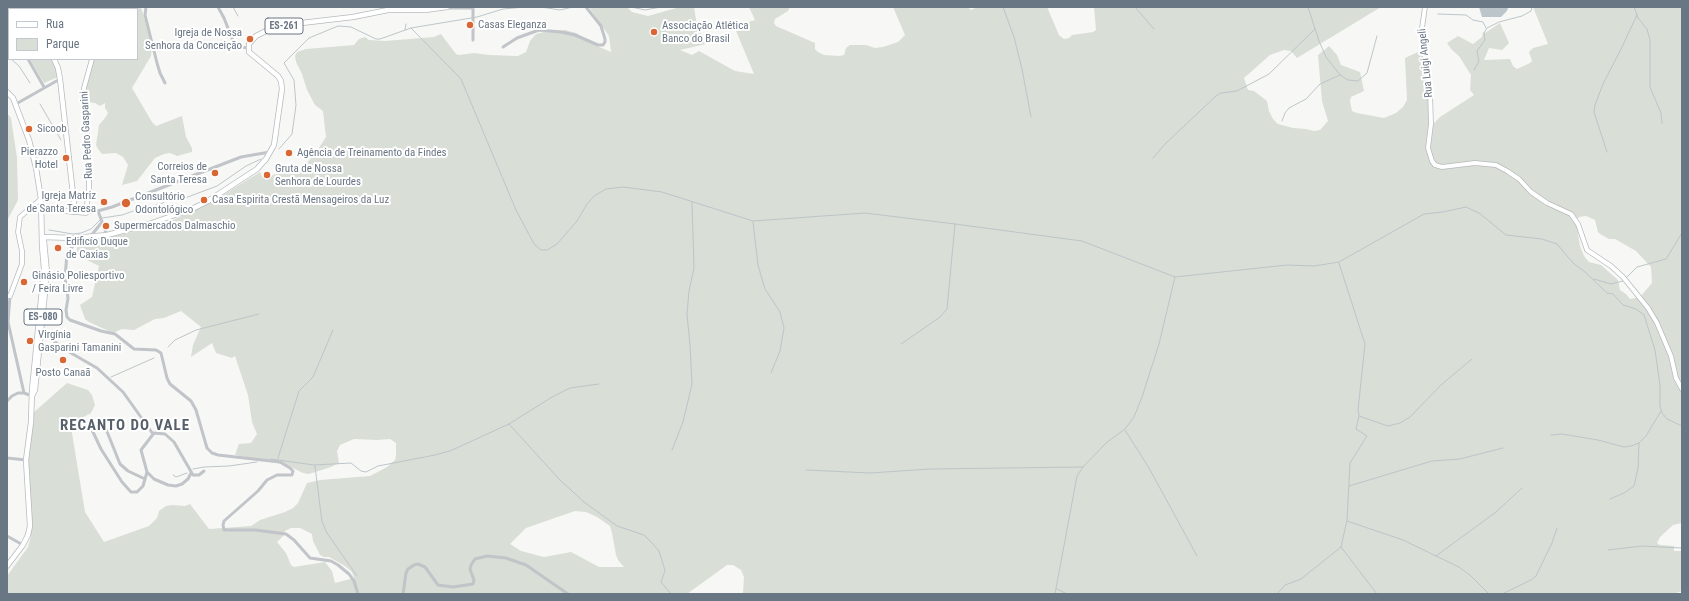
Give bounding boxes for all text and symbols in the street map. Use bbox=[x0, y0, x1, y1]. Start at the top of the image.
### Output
legend bbox=[8, 8, 138, 60]
text: Rua bbox=[46, 17, 64, 31]
road number: ES-261 bbox=[265, 18, 303, 34]
place label: Casas Eleganza bbox=[478, 18, 547, 32]
place label: Associação Atlética Banco do Brasil bbox=[662, 19, 748, 45]
marker: Casas Eleganza bbox=[465, 20, 475, 30]
place label: Igreja de Nossa Senhora da Conceição bbox=[145, 26, 242, 52]
marker: Associação Atlética Banco do Brasil bbox=[649, 27, 659, 37]
street label: Rua Luigi Angeli bbox=[1416, 28, 1436, 98]
marker: Igreja de Nossa Senhora da Conceição bbox=[245, 34, 255, 44]
text: Parque bbox=[46, 37, 79, 51]
street label: Rua Pedro Gasparini bbox=[78, 91, 96, 179]
place label: Sicoob bbox=[37, 122, 67, 136]
marker: Sicoob bbox=[24, 124, 34, 134]
place label: Pierazzo Hotel bbox=[21, 145, 58, 171]
place label: Agência de Treinamento da Findes bbox=[297, 146, 447, 160]
marker: Agência de Treinamento da Findes bbox=[284, 148, 294, 158]
marker: Pierazzo Hotel bbox=[61, 153, 71, 163]
place label: Correios de Santa Teresa bbox=[151, 160, 207, 186]
place label: Gruta de Nossa Senhora de Lourdes bbox=[275, 162, 361, 188]
marker: Correios de Santa Teresa bbox=[210, 168, 220, 178]
marker: Gruta de Nossa Senhora de Lourdes bbox=[262, 170, 272, 180]
place label: Igreja Matriz de Santa Teresa bbox=[26, 189, 96, 215]
place label: Consultório Odontológico bbox=[135, 190, 193, 216]
place label: Casa Espirita Crestã Mensageiros da Luz bbox=[212, 193, 389, 207]
marker: Casa Espirita Crestã Mensageiros da Luz bbox=[199, 195, 209, 205]
marker: Igreja Matriz de Santa Teresa bbox=[99, 197, 109, 207]
marker: Consultório Odontológico bbox=[120, 197, 132, 209]
place label: Supermercados Dalmaschio bbox=[114, 219, 236, 233]
marker: Supermercados Dalmaschio bbox=[101, 221, 111, 231]
place label: Edificío Duque de Caxias bbox=[66, 235, 128, 261]
marker: Edificío Duque de Caxias bbox=[53, 243, 63, 253]
place label: Ginásio Poliesportivo / Feira Livre bbox=[32, 269, 124, 295]
marker: Ginásio Poliesportivo / Feira Livre bbox=[19, 277, 29, 287]
road number: ES-080 bbox=[24, 309, 62, 325]
place label: Virgínia Gasparini Tamanini bbox=[38, 328, 121, 354]
marker: Virgínia Gasparini Tamanini bbox=[25, 336, 35, 346]
marker: Posto Canaã bbox=[58, 355, 68, 365]
place label: Posto Canaã bbox=[35, 366, 91, 380]
district label: RECANTO DO VALE bbox=[60, 417, 190, 435]

